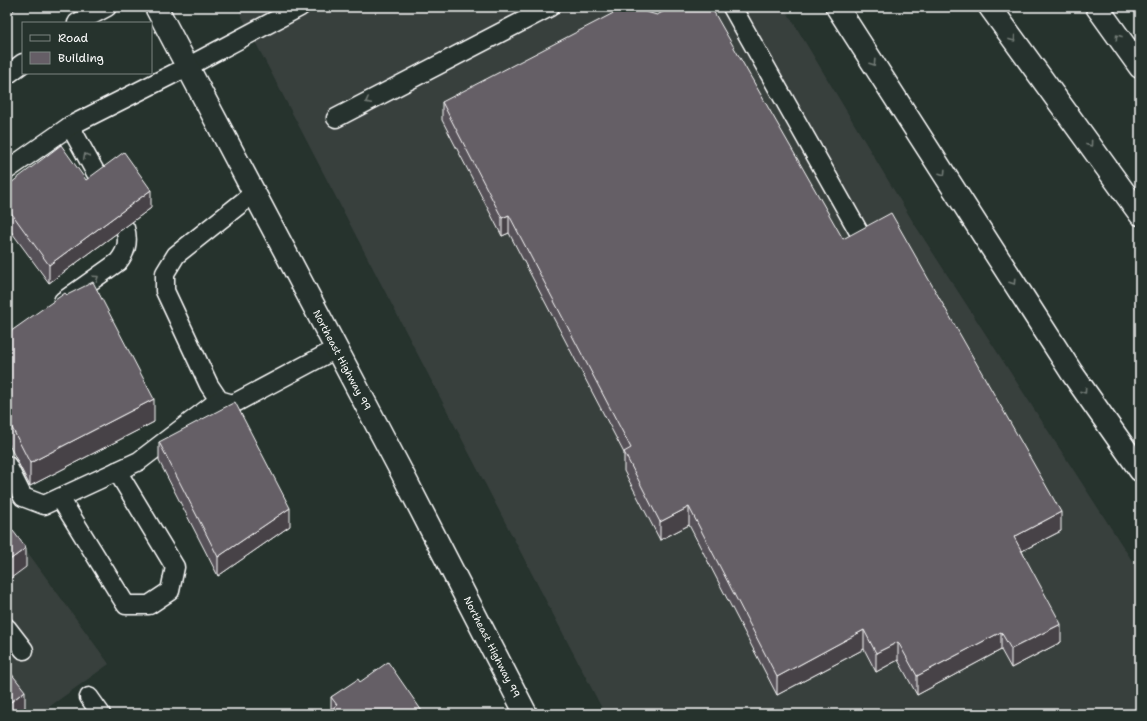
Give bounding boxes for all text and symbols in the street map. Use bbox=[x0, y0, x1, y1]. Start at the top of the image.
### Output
legend bbox=[22, 22, 152, 74]
text: Road bbox=[58, 30, 89, 46]
one-way arrow bbox=[1008, 34, 1015, 41]
one-way arrow bbox=[1115, 34, 1123, 41]
text: Building bbox=[58, 50, 104, 66]
one-way arrow bbox=[869, 59, 876, 66]
one-way arrow bbox=[365, 97, 372, 104]
one-way arrow bbox=[1085, 140, 1092, 147]
one-way arrow bbox=[84, 153, 91, 160]
one-way arrow bbox=[939, 169, 946, 176]
one-way arrow bbox=[92, 275, 99, 283]
one-way arrow bbox=[1009, 278, 1016, 285]
street label: Northeast Highway 99 bbox=[310, 308, 374, 412]
one-way arrow bbox=[1079, 387, 1086, 394]
street label: Northeast Highway 99 bbox=[461, 594, 523, 700]

